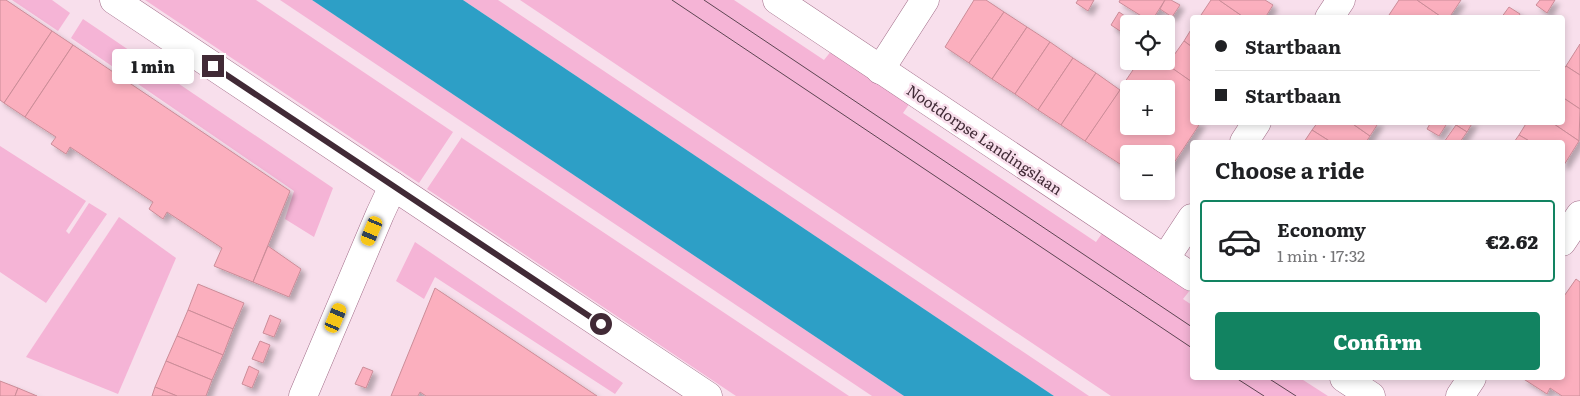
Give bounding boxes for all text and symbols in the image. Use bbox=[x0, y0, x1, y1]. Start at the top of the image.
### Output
map controls bbox=[1120, 15, 1175, 200]
button: locate bbox=[1120, 15, 1175, 70]
text: Startbaan bbox=[1245, 32, 1341, 60]
callout: 1 min bbox=[113, 48, 196, 84]
text: 1 min bbox=[131, 54, 175, 78]
route end bbox=[202, 55, 224, 77]
street label: Nootdorpse Landingslaan bbox=[902, 78, 1068, 200]
button: + bbox=[1120, 80, 1175, 135]
text: Startbaan bbox=[1245, 81, 1341, 109]
button: − bbox=[1120, 145, 1175, 200]
text: Choose a ride bbox=[1215, 153, 1364, 186]
car bbox=[359, 214, 384, 248]
text: Economy bbox=[1277, 215, 1366, 243]
icon: car bbox=[1217, 219, 1262, 264]
text: €2.62 bbox=[1486, 227, 1538, 255]
text: 1 min · 17:32 bbox=[1277, 243, 1365, 267]
car bbox=[323, 301, 348, 335]
button: Confirm bbox=[1215, 312, 1540, 370]
route start bbox=[590, 313, 612, 335]

